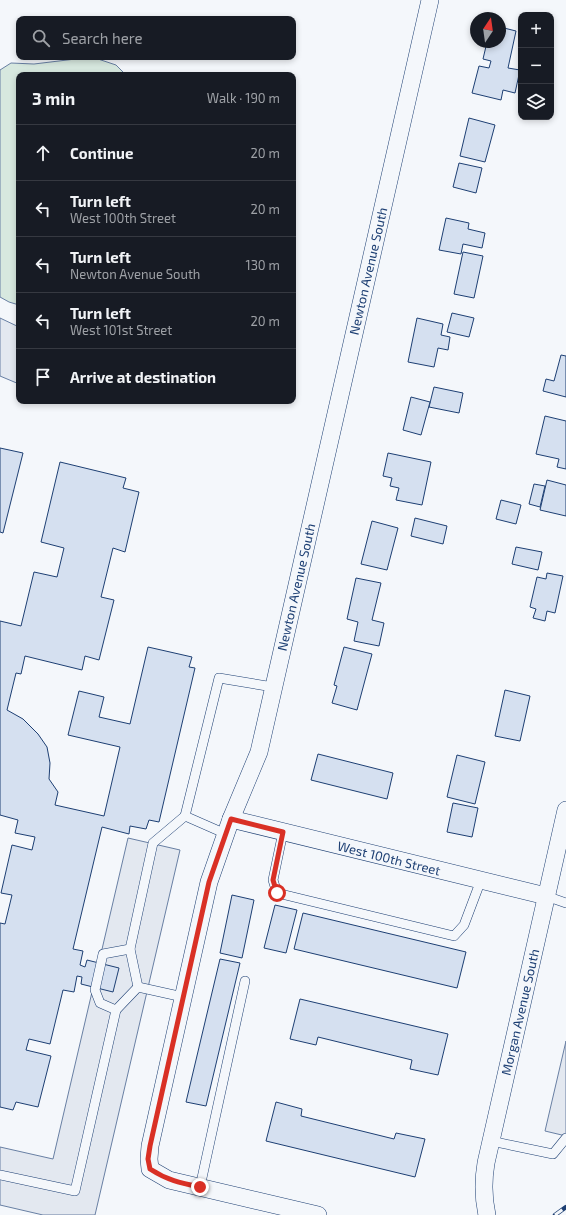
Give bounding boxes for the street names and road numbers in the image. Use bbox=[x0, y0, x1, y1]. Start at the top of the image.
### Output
street label: Newton Avenue South bbox=[346, 206, 390, 336]
street label: Newton Avenue South bbox=[274, 522, 318, 652]
street label: West 100th Street bbox=[336, 837, 442, 879]
street label: Morgan Avenue South bbox=[498, 947, 542, 1077]

